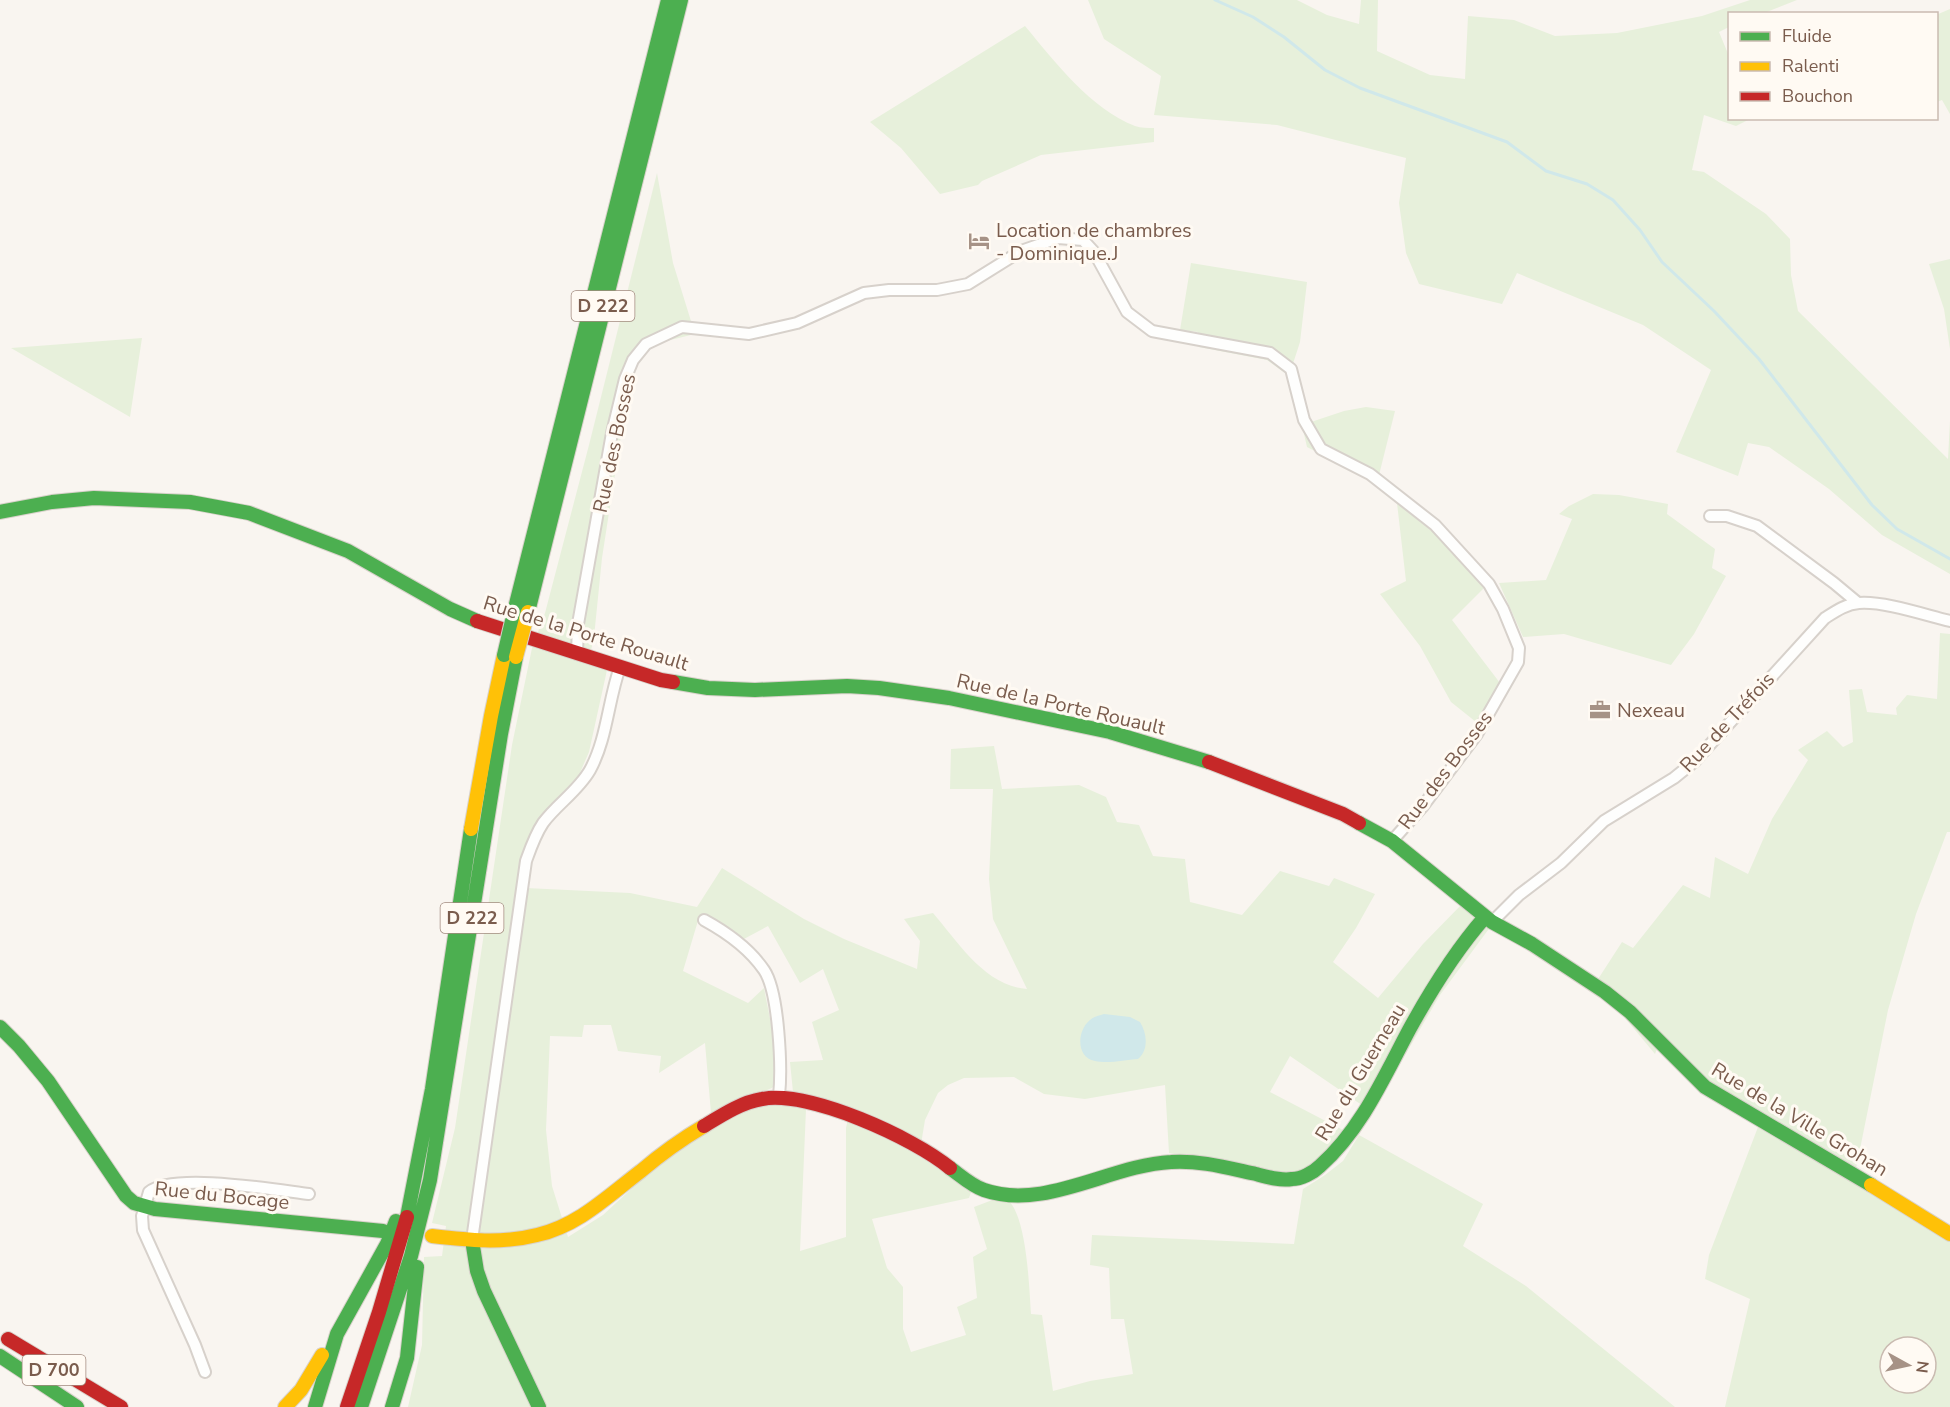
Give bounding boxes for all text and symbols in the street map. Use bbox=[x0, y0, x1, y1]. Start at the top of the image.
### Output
legend bbox=[1728, 12, 1938, 120]
text: Fluide bbox=[1782, 24, 1832, 48]
text: Ralenti bbox=[1782, 54, 1839, 78]
text: Bouchon bbox=[1782, 84, 1853, 108]
place label: Location de chambres - Dominique.J bbox=[996, 217, 1192, 267]
hotel icon: Location de chambres - Dominique.J bbox=[967, 229, 991, 253]
road number: D 222 bbox=[572, 291, 634, 321]
street label: Rue des Bosses bbox=[587, 371, 642, 515]
street label: Rue de la Porte Rouault bbox=[480, 589, 693, 678]
street label: Rue de Tréfois bbox=[1674, 666, 1781, 778]
street label: Rue de la Porte Rouault bbox=[954, 667, 1169, 742]
place label: Nexeau bbox=[1617, 697, 1685, 724]
office icon: Nexeau bbox=[1588, 698, 1612, 722]
street label: Rue des Bosses bbox=[1392, 706, 1499, 835]
road number: D 222 bbox=[440, 903, 504, 933]
street label: Rue du Guerneau bbox=[1309, 999, 1412, 1146]
street label: Rue de la Ville Grohan bbox=[1706, 1056, 1893, 1183]
street label: Rue du Bocage bbox=[153, 1175, 291, 1216]
north arrow bbox=[1878, 1335, 1938, 1395]
road number: D 700 bbox=[22, 1355, 86, 1385]
text: N bbox=[1910, 1359, 1934, 1374]

